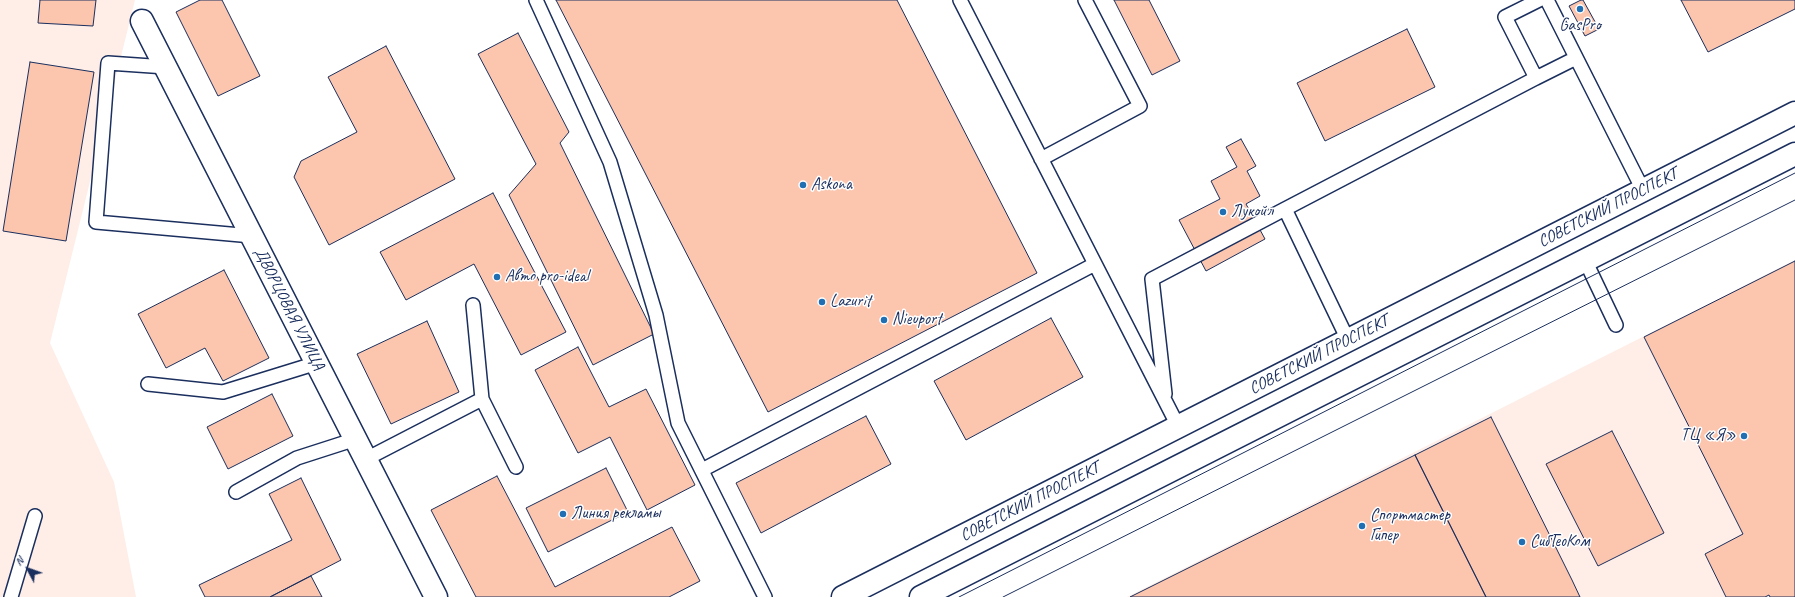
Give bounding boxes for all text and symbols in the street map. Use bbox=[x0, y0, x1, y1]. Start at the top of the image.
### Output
marker: GasPro bbox=[1575, 4, 1585, 14]
place label: GasPro bbox=[1559, 16, 1601, 36]
street label: СОВЕТСКИЙ ПРОСПЕКТ bbox=[1535, 164, 1681, 252]
place label: Askona bbox=[811, 175, 852, 195]
marker: Askona bbox=[798, 180, 808, 190]
place label: Лукойл bbox=[1231, 202, 1273, 222]
marker: Лукойл bbox=[1218, 207, 1228, 217]
street label: ДВОРЦОВАЯ УЛИЦА bbox=[249, 244, 329, 374]
place label: Авто pro-ideal bbox=[505, 267, 589, 287]
marker: Авто pro-ideal bbox=[492, 272, 502, 282]
place label: Lazurit bbox=[830, 292, 871, 312]
marker: Lazurit bbox=[817, 297, 827, 307]
place label: Nieuport bbox=[892, 310, 942, 330]
street label: СОВЕТСКИЙ ПРОСПЕКТ bbox=[1246, 311, 1392, 399]
marker: Nieuport bbox=[879, 315, 889, 325]
place label: ТЦ «Я» bbox=[1681, 426, 1736, 446]
marker: ТЦ «Я» bbox=[1739, 431, 1749, 441]
street label: СОВЕТСКИЙ ПРОСПЕКТ bbox=[957, 458, 1103, 546]
place label: Линия рекламы bbox=[571, 504, 660, 524]
place label: Спортмастер Гипер bbox=[1370, 506, 1450, 546]
marker: Линия рекламы bbox=[558, 509, 568, 519]
marker: Спортмастер Гипер bbox=[1357, 521, 1367, 531]
place label: СибГеоКом bbox=[1530, 532, 1589, 552]
marker: СибГеоКом bbox=[1517, 537, 1527, 547]
north arrow bbox=[8, 549, 48, 589]
text: N bbox=[11, 554, 26, 568]

